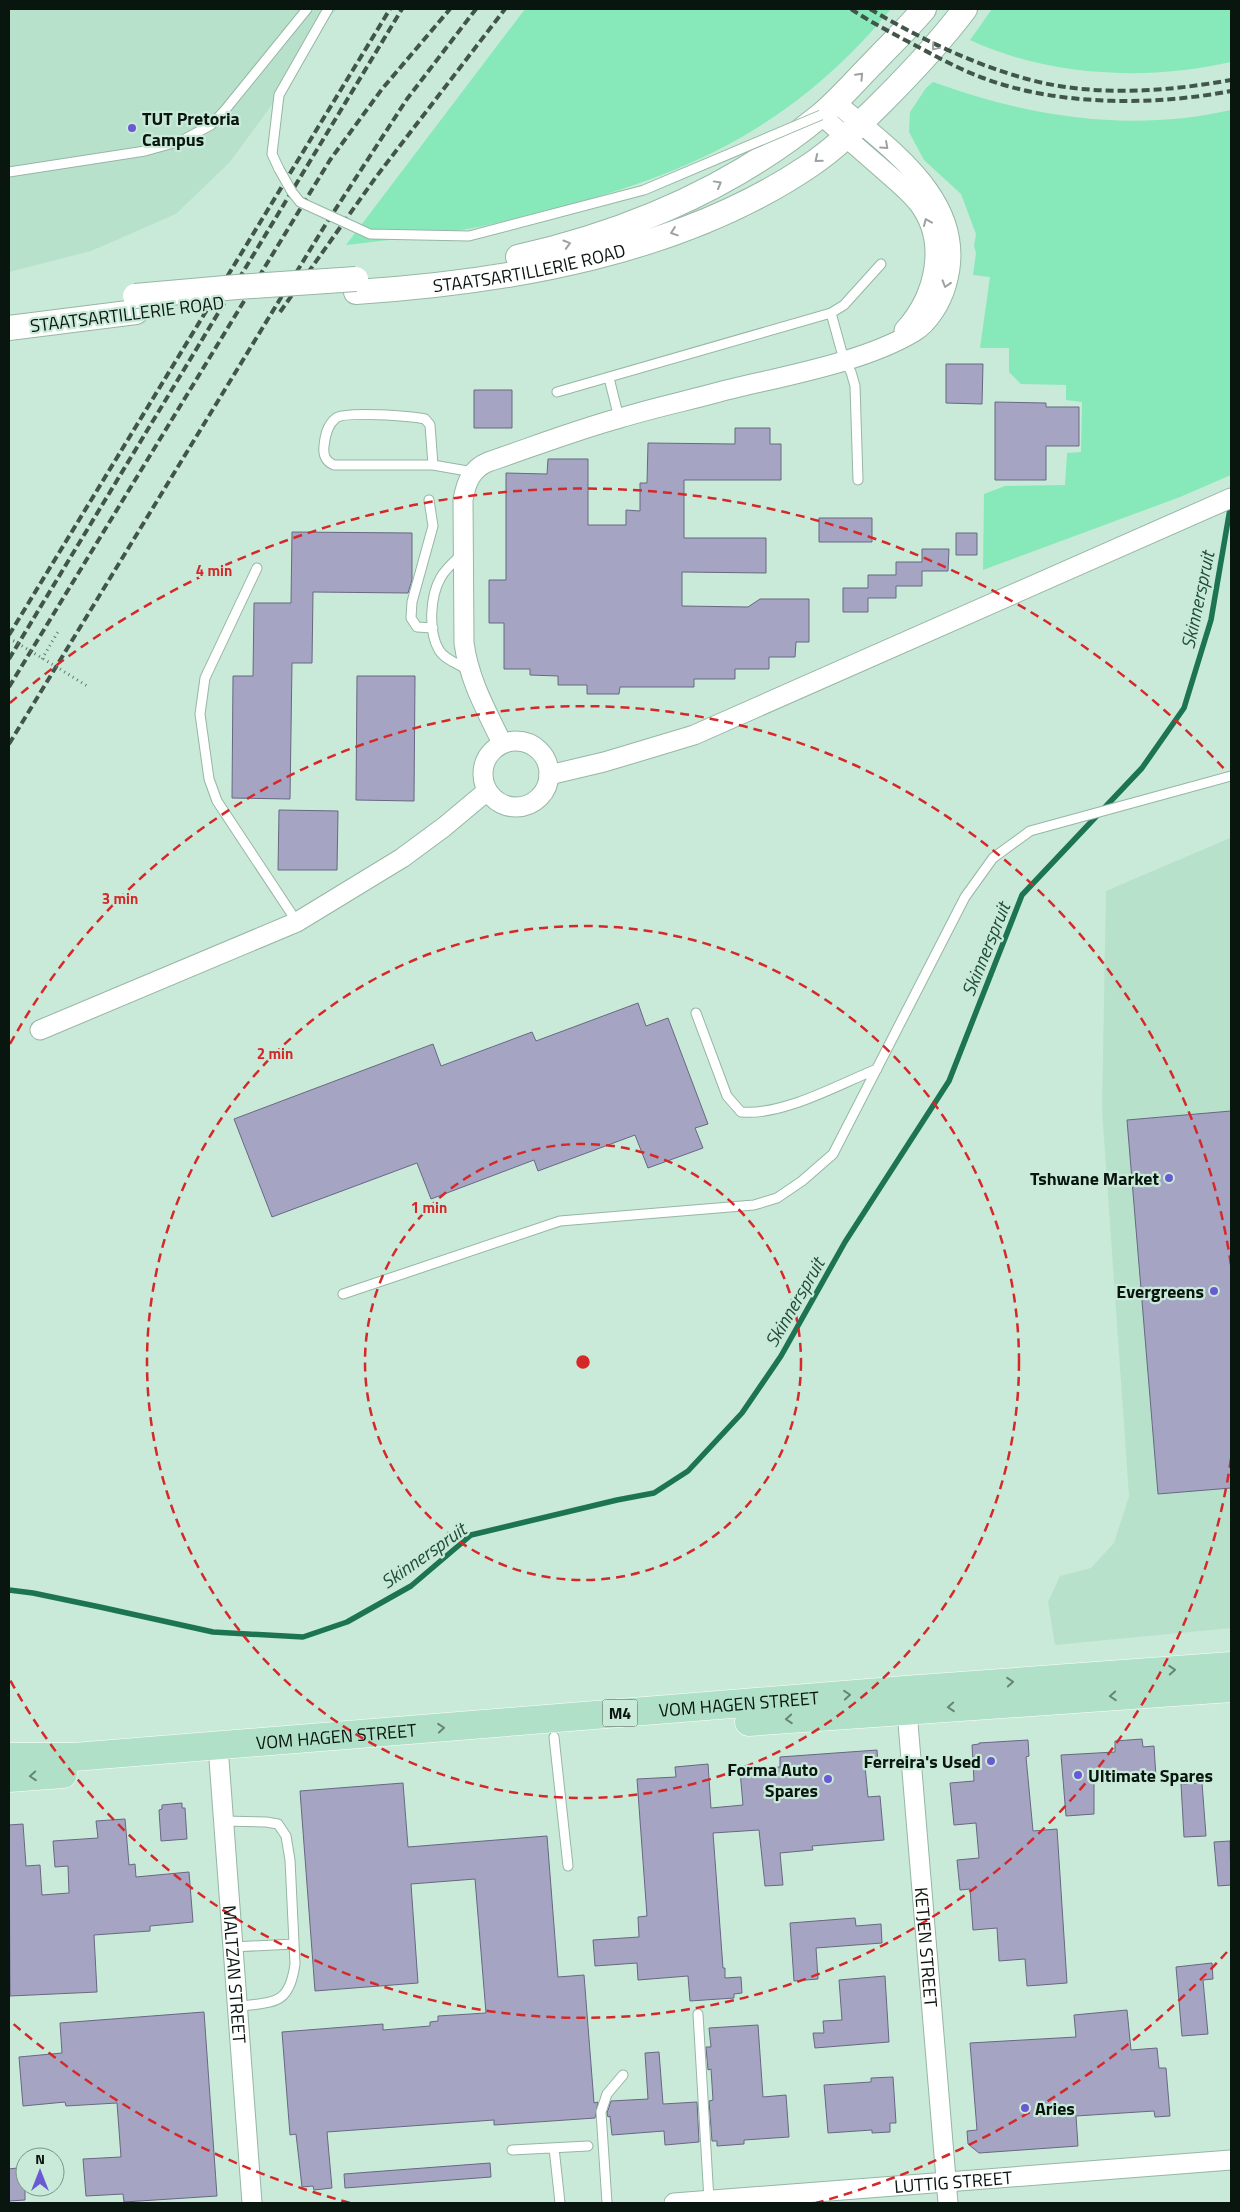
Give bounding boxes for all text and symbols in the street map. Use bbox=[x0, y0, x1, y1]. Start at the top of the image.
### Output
one-way arrow bbox=[932, 41, 941, 50]
one-way arrow bbox=[854, 73, 863, 82]
place label: TUT Pretoria Campus bbox=[142, 105, 240, 153]
marker: TUT Pretoria Campus bbox=[126, 122, 138, 134]
one-way arrow bbox=[879, 140, 888, 149]
one-way arrow bbox=[815, 154, 824, 162]
one-way arrow bbox=[712, 180, 721, 190]
one-way arrow bbox=[923, 218, 933, 227]
one-way arrow bbox=[670, 226, 678, 236]
street label: STAATSARTILLERIE ROAD bbox=[431, 236, 628, 299]
one-way arrow bbox=[563, 240, 571, 250]
one-way arrow bbox=[942, 280, 952, 288]
street label: STAATSARTILLERIE ROAD bbox=[28, 289, 226, 339]
water label: Skinnerspruit bbox=[1173, 547, 1222, 651]
text: 4 min bbox=[196, 559, 232, 582]
text: 3 min bbox=[102, 887, 138, 910]
water label: Skinnerspruit bbox=[953, 896, 1018, 1000]
text: 2 min bbox=[257, 1042, 293, 1065]
place label: Tshwane Market bbox=[1030, 1165, 1159, 1192]
marker: Tshwane Market bbox=[1163, 1172, 1175, 1184]
text: 1 min bbox=[411, 1196, 447, 1219]
water label: Skinnerspruit bbox=[757, 1250, 832, 1352]
place label: Evergreens bbox=[1116, 1278, 1204, 1305]
marker: Evergreens bbox=[1208, 1285, 1220, 1297]
centre of rings bbox=[574, 1353, 592, 1371]
water label: Skinnerspruit bbox=[374, 1514, 473, 1595]
one-way arrow bbox=[1168, 1665, 1176, 1676]
one-way arrow bbox=[1006, 1677, 1014, 1688]
street label: VOM HAGEN STREET bbox=[658, 1683, 821, 1723]
one-way arrow bbox=[844, 1689, 852, 1700]
one-way arrow bbox=[1108, 1690, 1116, 1701]
road number: M4 bbox=[602, 1700, 638, 1726]
one-way arrow bbox=[946, 1701, 954, 1712]
one-way arrow bbox=[784, 1713, 792, 1724]
street label: VOM HAGEN STREET bbox=[255, 1716, 418, 1756]
one-way arrow bbox=[438, 1723, 446, 1734]
place label: Ferreira's Used bbox=[864, 1748, 981, 1775]
marker: Ferreira's Used bbox=[985, 1755, 997, 1767]
place label: Forma Auto Spares bbox=[727, 1756, 818, 1804]
place label: Ultimate Spares bbox=[1088, 1762, 1213, 1789]
marker: Ultimate Spares bbox=[1072, 1769, 1084, 1781]
one-way arrow bbox=[29, 1770, 37, 1781]
marker: Forma Auto Spares bbox=[822, 1773, 834, 1785]
street label: KETJEN STREET bbox=[908, 1886, 945, 2009]
street label: MALTZAN STREET bbox=[216, 1904, 254, 2045]
place label: Aries bbox=[1035, 2095, 1075, 2122]
marker: Aries bbox=[1019, 2102, 1031, 2114]
north arrow bbox=[15, 2147, 65, 2197]
text: N bbox=[35, 2148, 45, 2169]
street label: LUTTIG STREET bbox=[893, 2163, 1014, 2199]

